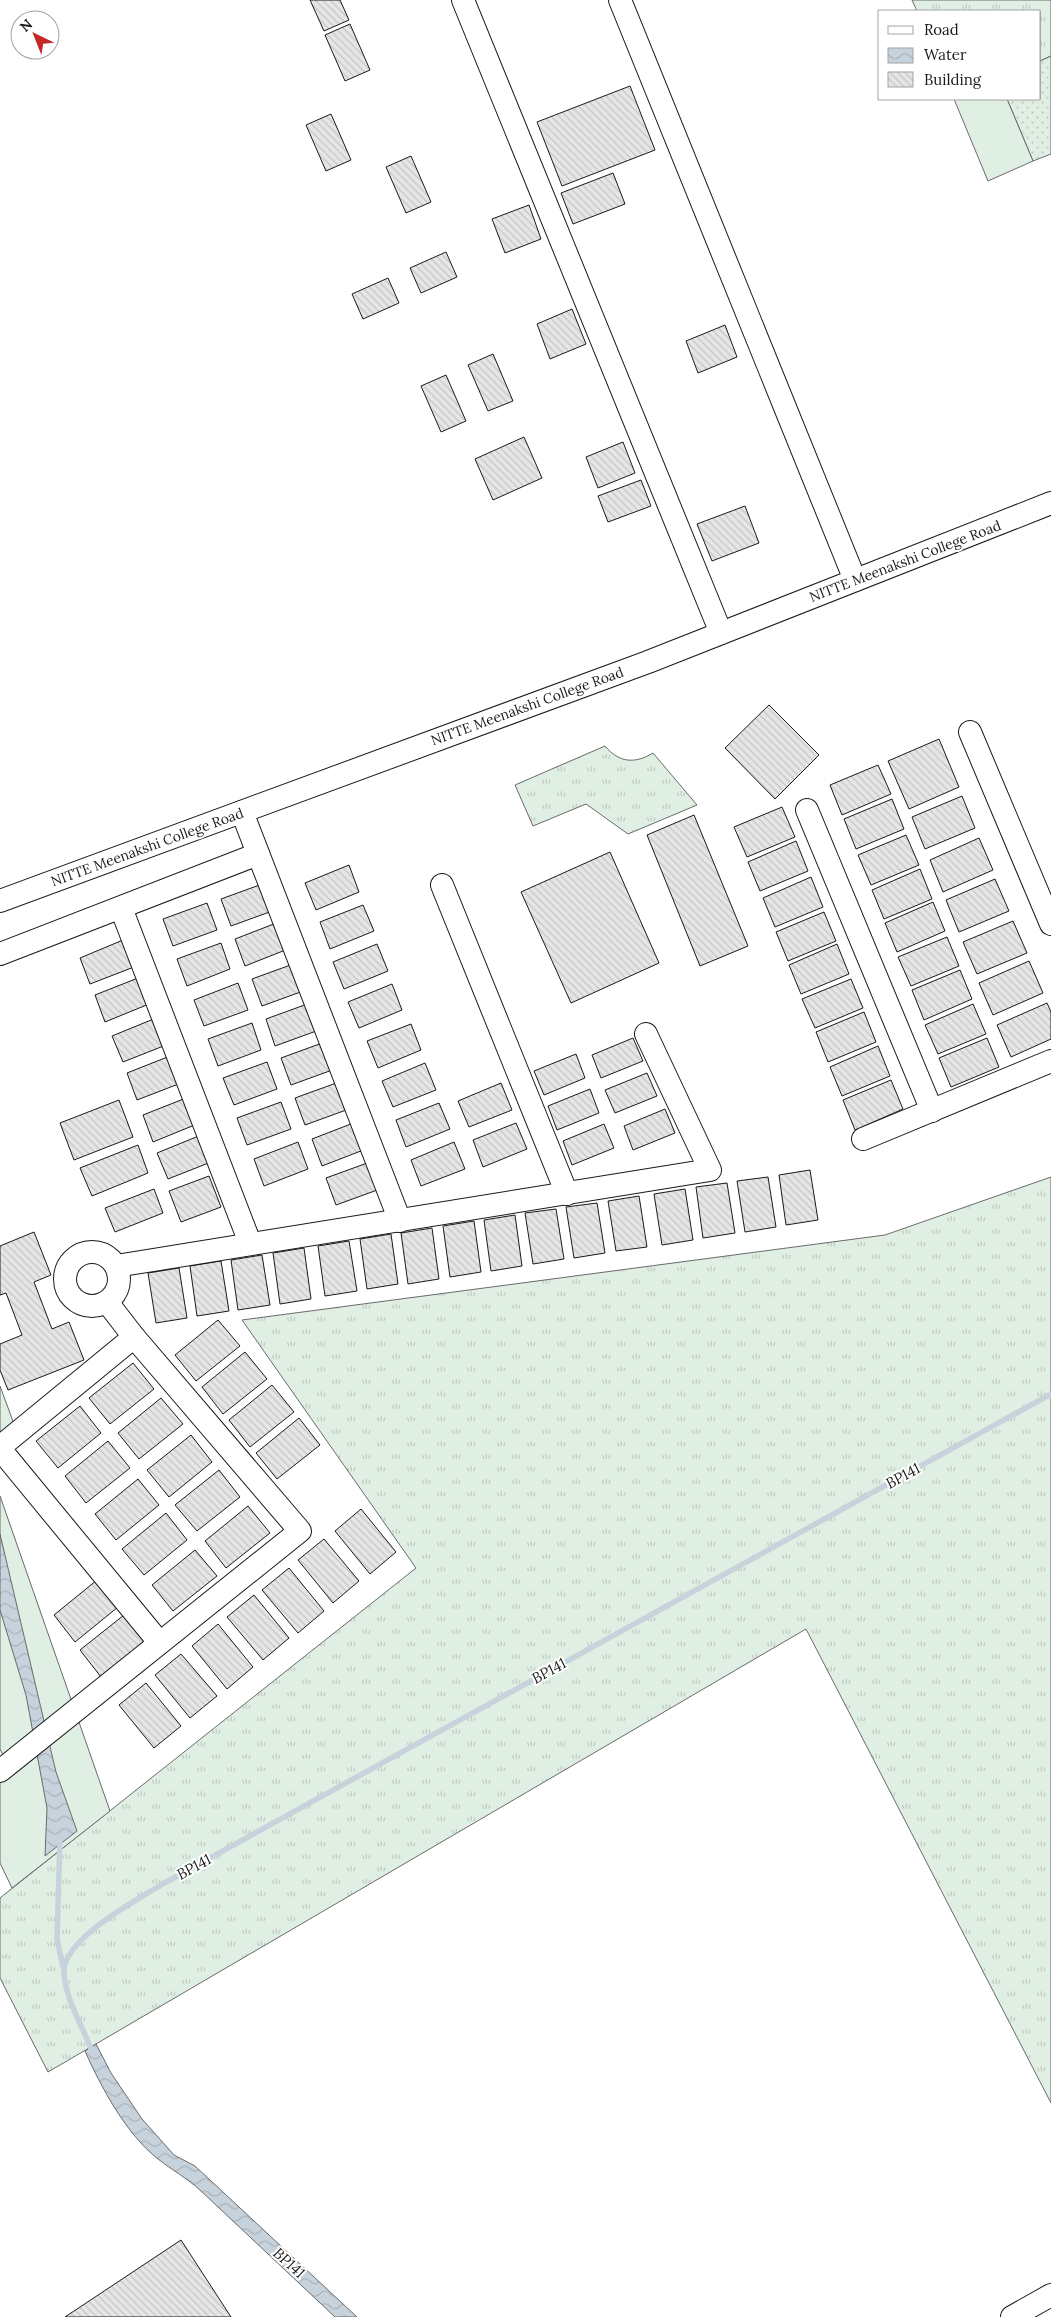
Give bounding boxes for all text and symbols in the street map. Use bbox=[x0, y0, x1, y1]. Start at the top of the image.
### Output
north arrow bbox=[10, 10, 60, 60]
legend bbox=[878, 10, 1041, 100]
text: N bbox=[16, 15, 36, 36]
text: Road bbox=[924, 20, 959, 39]
text: Water bbox=[924, 45, 967, 64]
text: Building bbox=[924, 70, 982, 89]
street label: NITTE Meenakshi College Road bbox=[807, 516, 1003, 606]
street label: NITTE Meenakshi College Road bbox=[428, 663, 626, 749]
street label: NITTE Meenakshi College Road bbox=[48, 804, 246, 890]
water label: BP141 bbox=[882, 1458, 923, 1493]
water label: BP141 bbox=[528, 1653, 569, 1688]
water label: BP141 bbox=[173, 1849, 214, 1884]
water label: BP141 bbox=[269, 2243, 309, 2282]

